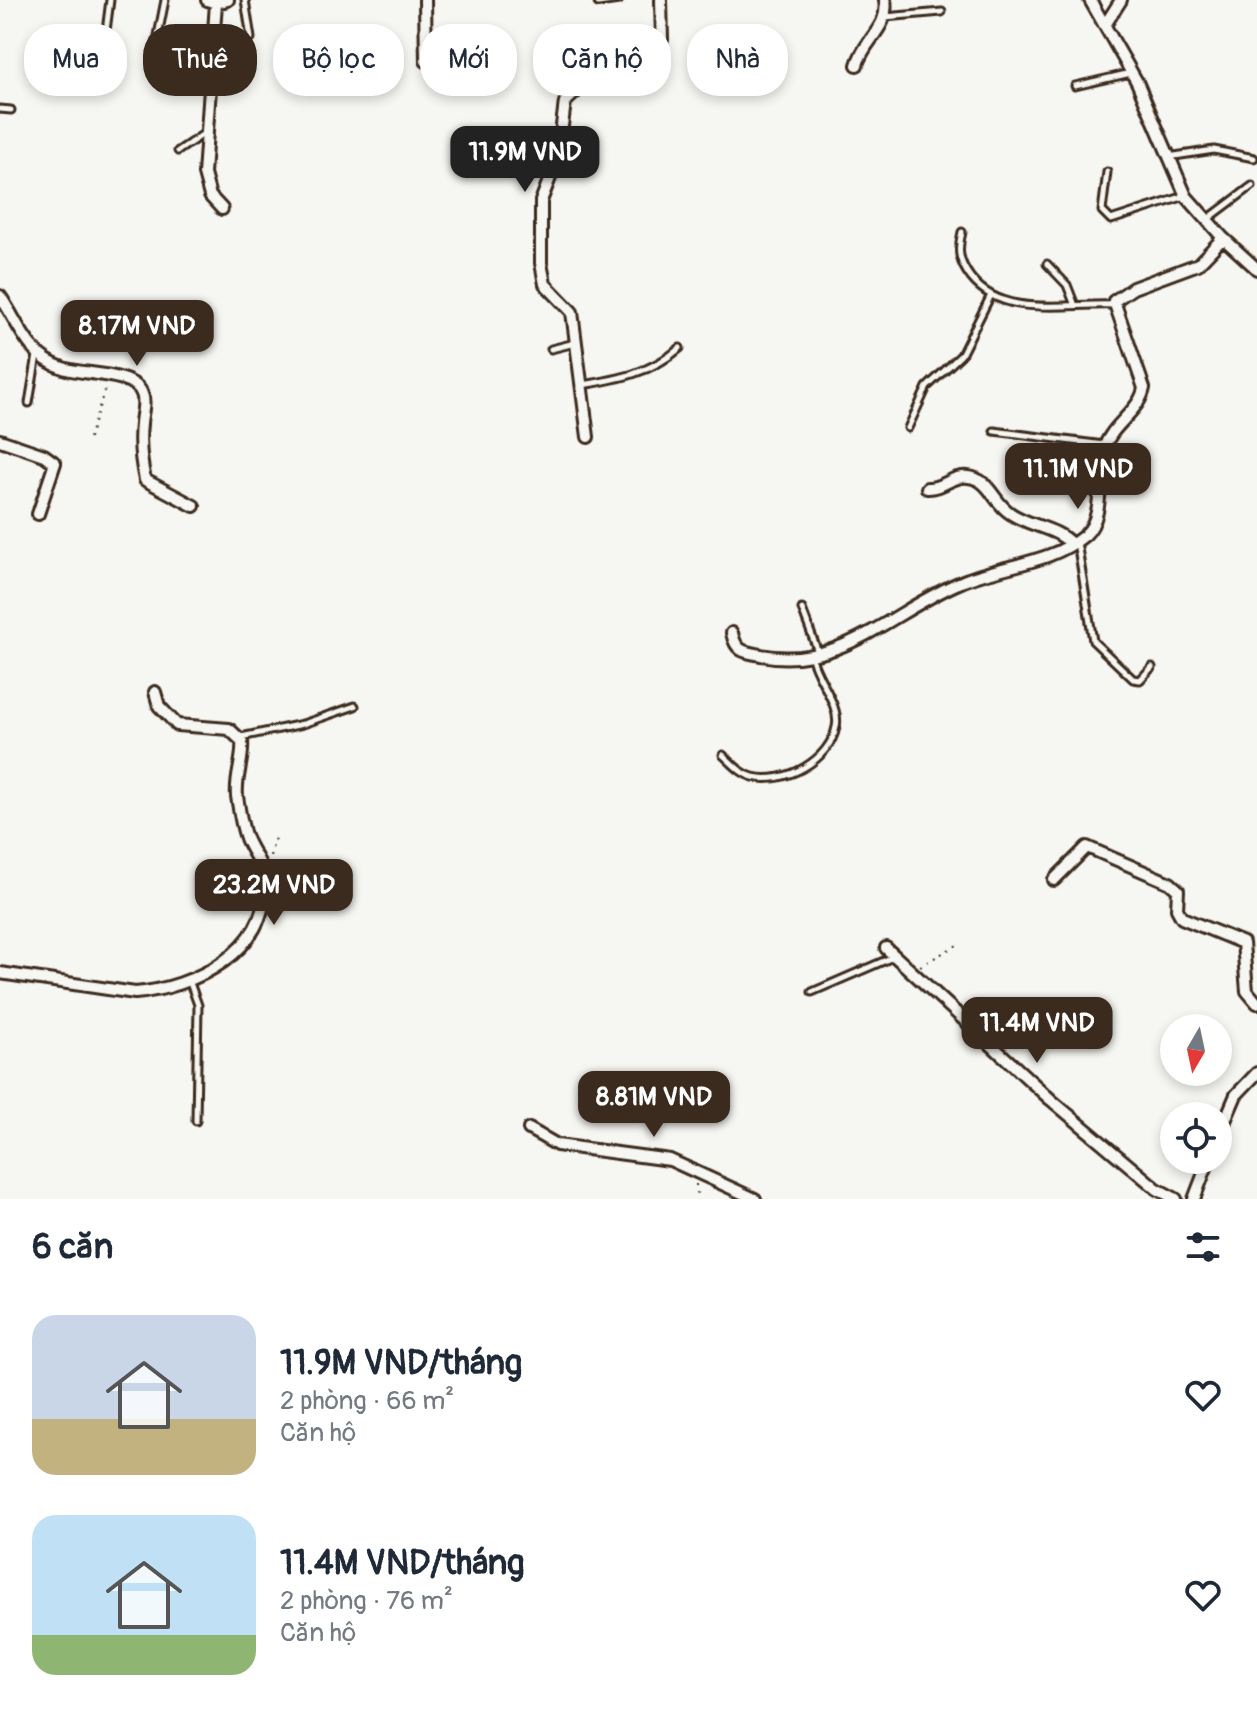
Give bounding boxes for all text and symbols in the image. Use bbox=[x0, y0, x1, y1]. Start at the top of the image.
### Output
chip: Mua bbox=[24, 24, 127, 96]
chip: Thuê bbox=[143, 24, 257, 96]
chip: Bộ lọc bbox=[273, 24, 404, 96]
chip: Mới bbox=[420, 24, 517, 96]
chip: Căn hộ bbox=[533, 24, 671, 96]
chip: Nhà bbox=[687, 24, 788, 96]
pin: 11.9M VND bbox=[433, 126, 617, 194]
text: 11.9M VND bbox=[468, 136, 582, 168]
pin: 8.17M VND bbox=[45, 300, 229, 368]
text: 8.17M VND bbox=[79, 310, 195, 342]
pin: 11.1M VND bbox=[986, 443, 1170, 511]
text: 11.1M VND bbox=[1023, 453, 1133, 485]
pin: 23.2M VND bbox=[182, 859, 366, 927]
text: 23.2M VND bbox=[213, 869, 335, 901]
pin: 11.4M VND bbox=[945, 997, 1129, 1065]
text: 11.4M VND bbox=[980, 1007, 1094, 1039]
north arrow bbox=[1160, 1014, 1232, 1086]
map controls bbox=[1160, 1014, 1232, 1174]
pin: 8.81M VND bbox=[562, 1071, 746, 1139]
text: 8.81M VND bbox=[596, 1081, 712, 1113]
button: locate bbox=[1160, 1102, 1232, 1174]
icon: filters bbox=[1181, 1225, 1225, 1269]
text: 6 căn bbox=[32, 1226, 113, 1269]
text: 11.9M VND/tháng bbox=[280, 1342, 522, 1385]
icon: home bbox=[96, 1347, 192, 1443]
icon: heart bbox=[1181, 1373, 1225, 1417]
text: 2 phòng · 66 m² bbox=[280, 1385, 454, 1417]
text: Căn hộ bbox=[280, 1417, 356, 1449]
text: 11.4M VND/tháng bbox=[280, 1542, 524, 1585]
icon: home bbox=[96, 1547, 192, 1643]
icon: heart bbox=[1181, 1573, 1225, 1617]
text: 2 phòng · 76 m² bbox=[280, 1585, 453, 1617]
text: Căn hộ bbox=[280, 1617, 356, 1649]

